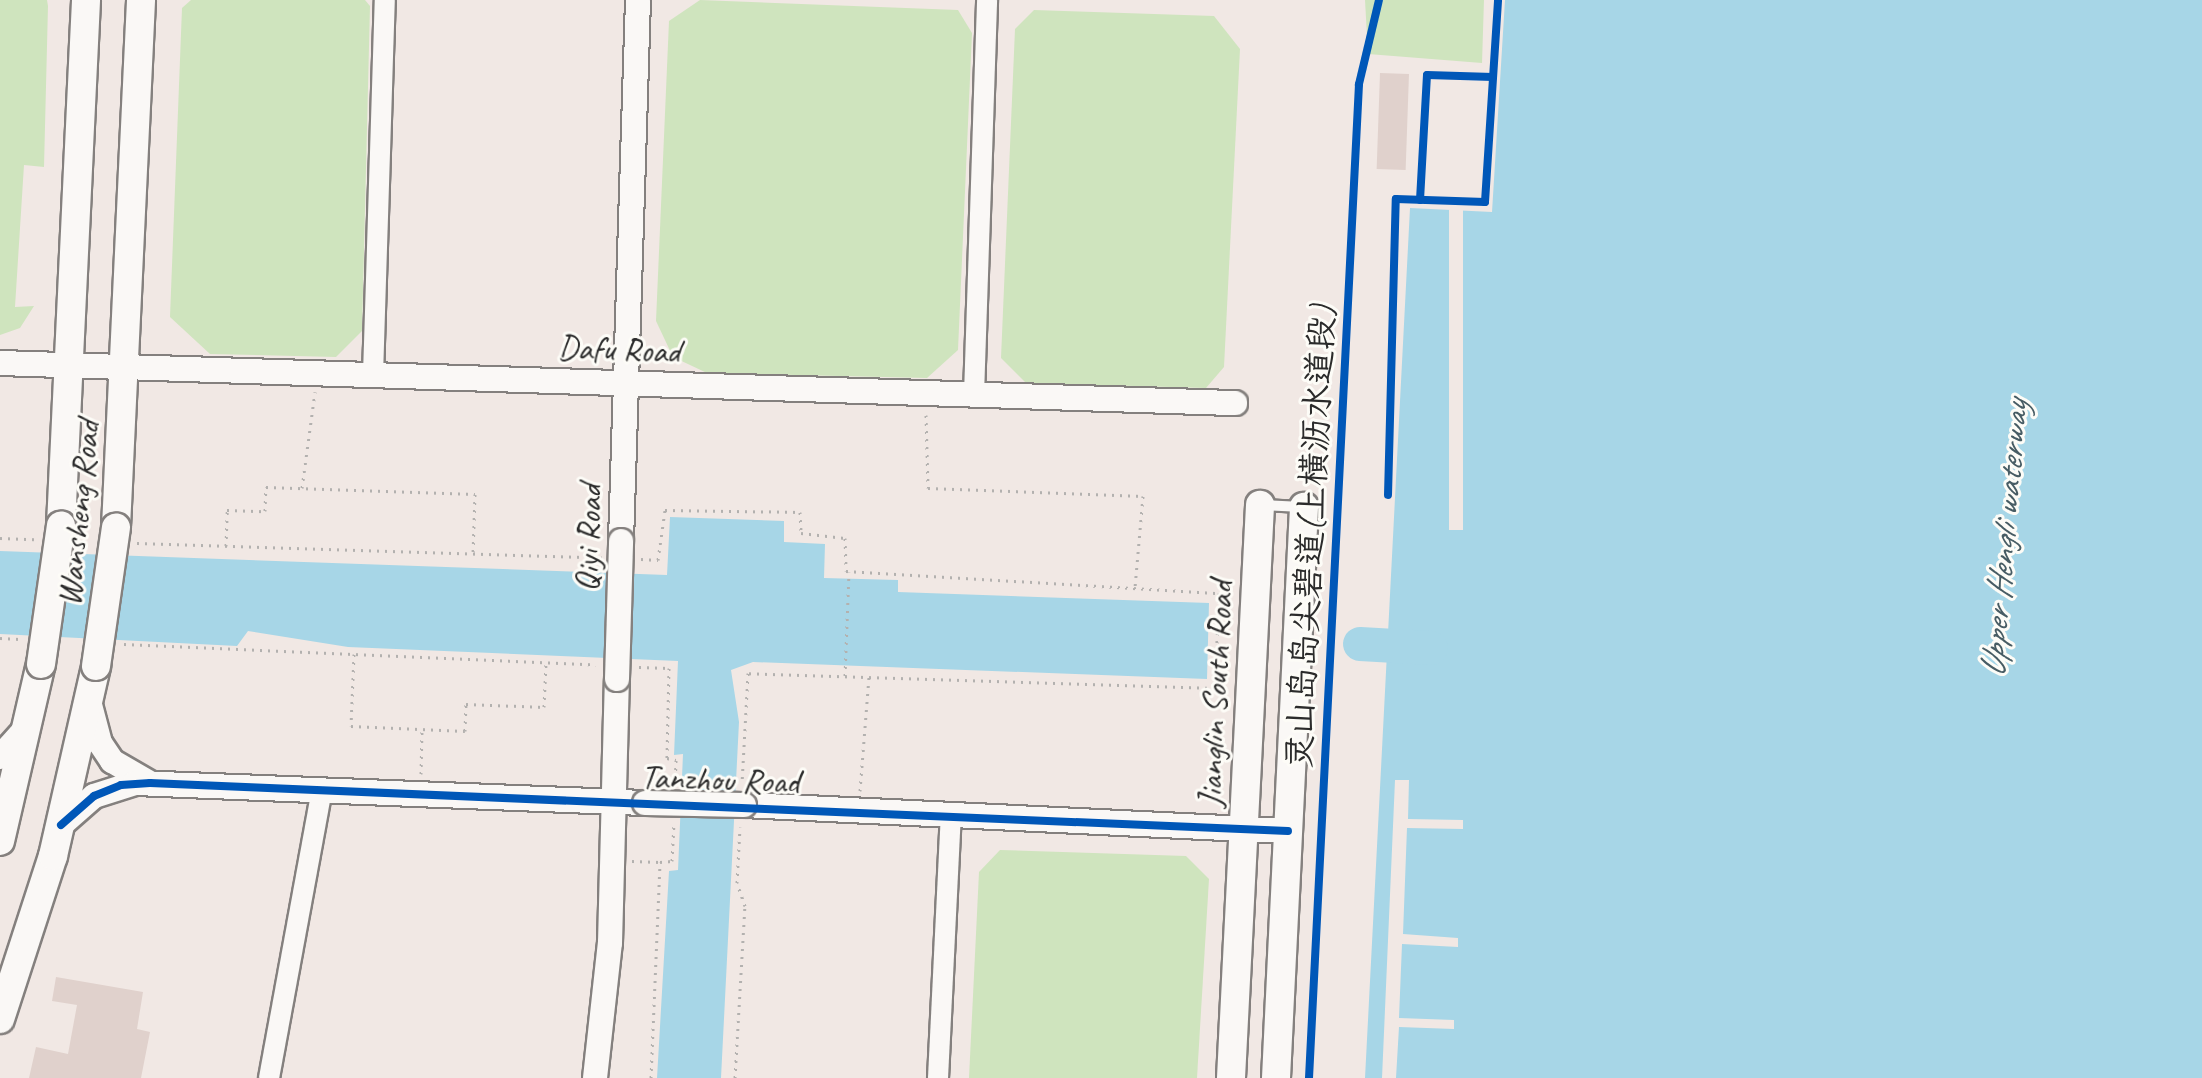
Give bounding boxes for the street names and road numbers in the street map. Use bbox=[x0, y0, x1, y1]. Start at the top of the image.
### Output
street label: 灵山岛岛尖碧道(上横沥水道段) bbox=[1277, 304, 1343, 770]
street label: Dafu Road bbox=[557, 326, 681, 372]
street label: Wansheng Road bbox=[48, 419, 108, 607]
street label: Qiyi Road bbox=[566, 484, 610, 592]
street label: Jianglin South Road bbox=[1189, 580, 1241, 808]
street label: Tanzhou Road bbox=[640, 756, 800, 802]

